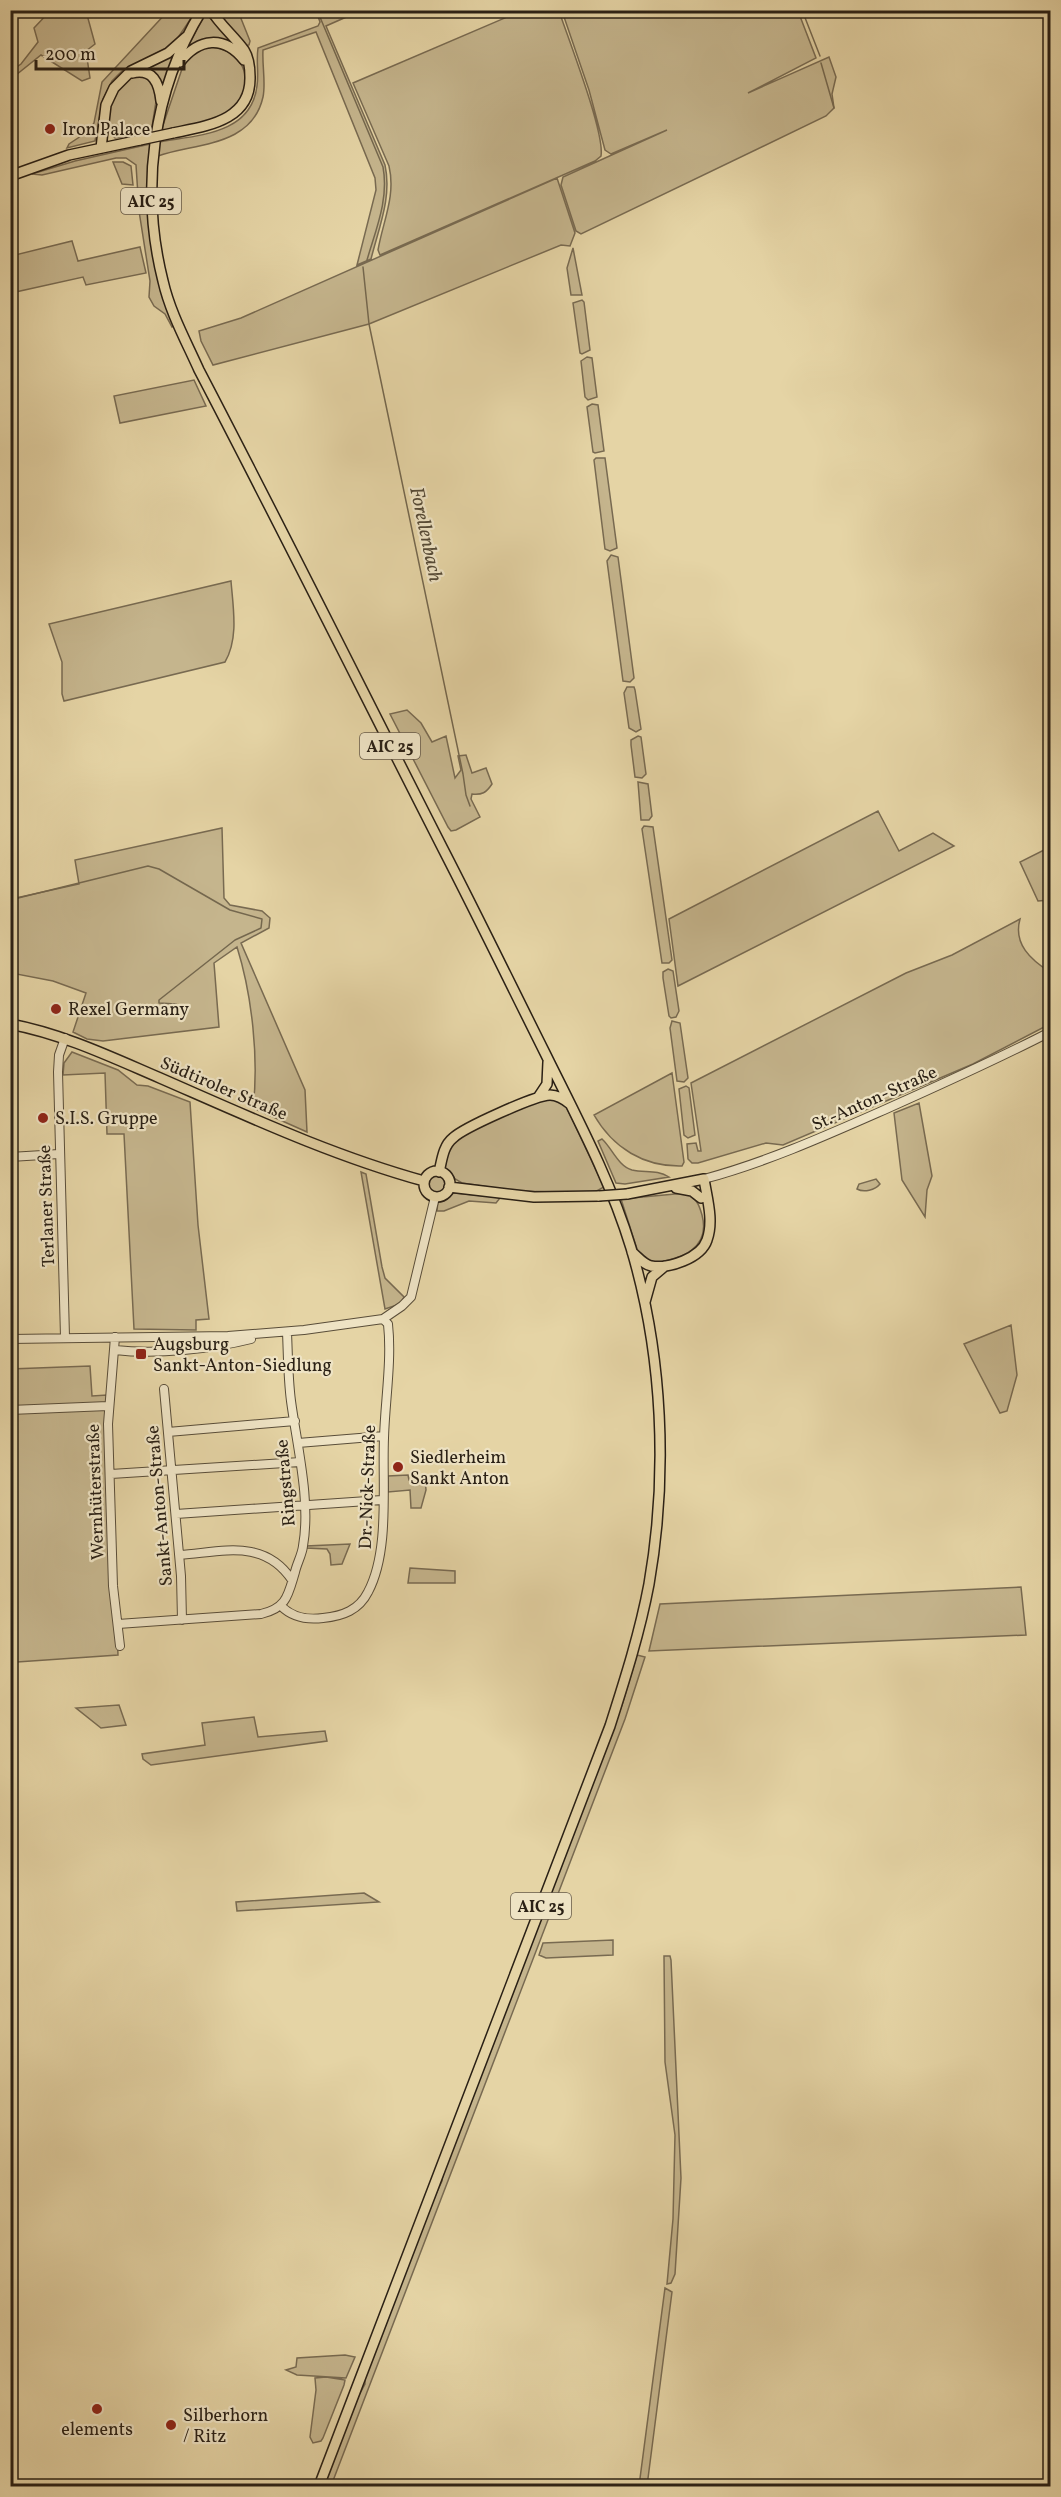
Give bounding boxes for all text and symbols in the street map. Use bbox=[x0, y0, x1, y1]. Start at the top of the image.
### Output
scale bar bbox=[36, 33, 184, 71]
text: 200 m bbox=[45, 43, 96, 68]
place label: Iron Palace bbox=[62, 118, 150, 143]
marker: Iron Palace bbox=[43, 122, 57, 136]
road number: AIC 25 bbox=[121, 188, 181, 214]
water label: Forellenbach bbox=[401, 484, 449, 585]
road number: AIC 25 bbox=[360, 733, 420, 759]
place label: Rexel Germany bbox=[68, 998, 189, 1023]
marker: Rexel Germany bbox=[49, 1002, 63, 1016]
street label: Südtiroler Straße bbox=[156, 1051, 291, 1127]
street label: St.-Anton-Straße bbox=[808, 1061, 941, 1138]
place label: S.I.S. Gruppe bbox=[55, 1107, 158, 1132]
marker: S.I.S. Gruppe bbox=[36, 1111, 50, 1125]
street label: Terlaner Straße bbox=[33, 1144, 62, 1267]
place label: Augsburg Sankt-Anton-Siedlung bbox=[153, 1333, 332, 1379]
marker: Augsburg Sankt-Anton-Siedlung bbox=[134, 1347, 148, 1361]
street label: Wernhüterstraße bbox=[82, 1423, 111, 1561]
street label: Sankt-Anton-Straße bbox=[141, 1424, 180, 1587]
street label: Dr.-Nick-Straße bbox=[354, 1424, 383, 1550]
street label: Ringstraße bbox=[270, 1438, 303, 1528]
place label: Siedlerheim Sankt Anton bbox=[410, 1446, 510, 1492]
marker: Siedlerheim Sankt Anton bbox=[391, 1460, 405, 1474]
road number: AIC 25 bbox=[511, 1893, 571, 1919]
marker: elements bbox=[90, 2402, 104, 2416]
place label: Silberhorn / Ritz bbox=[183, 2404, 269, 2450]
place label: elements bbox=[61, 2418, 133, 2443]
marker: Silberhorn / Ritz bbox=[164, 2418, 178, 2432]

